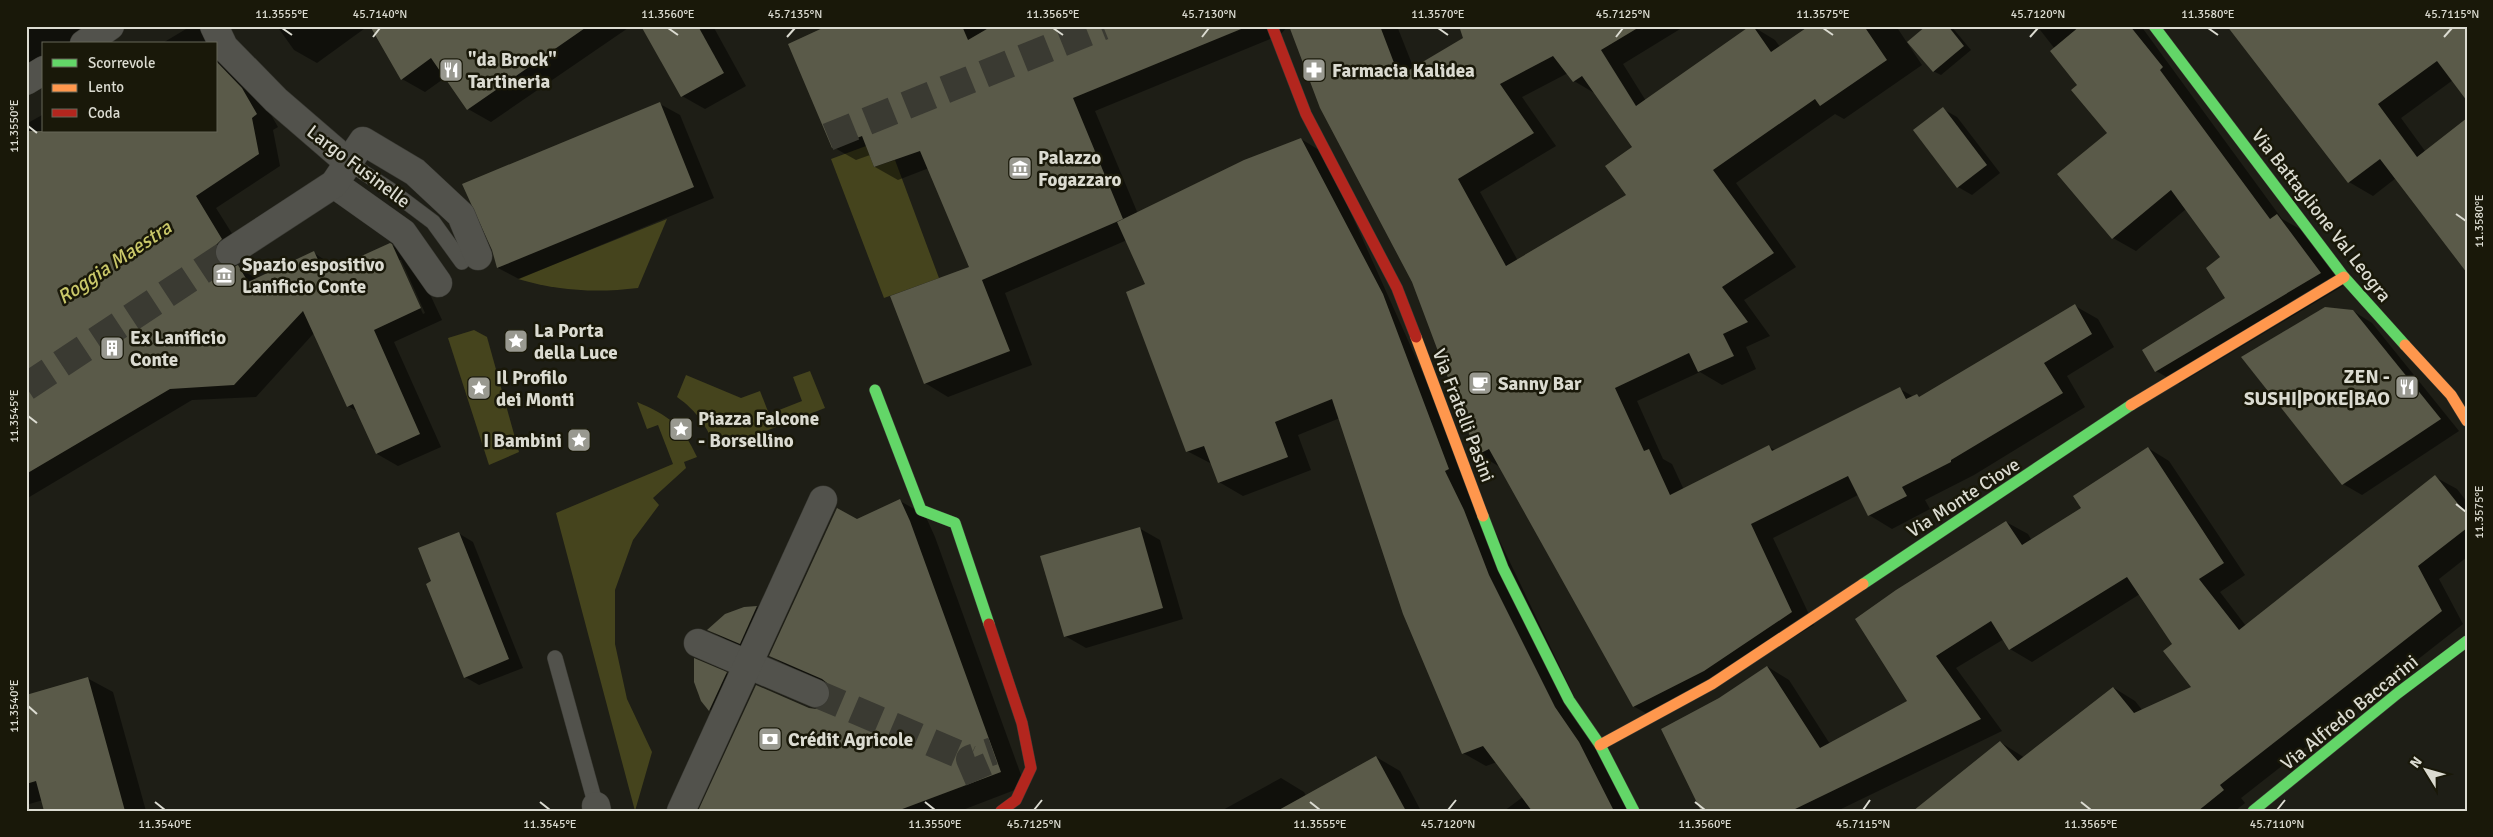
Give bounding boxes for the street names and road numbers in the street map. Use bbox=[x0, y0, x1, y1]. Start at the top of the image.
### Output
street label: Largo Fusinelle bbox=[302, 120, 415, 214]
street label: Via Battaglione Val Leogra bbox=[2246, 124, 2396, 307]
street label: Via Fratelli Pasini bbox=[1427, 345, 1500, 485]
street label: Via Monte Ciove bbox=[1903, 452, 2025, 543]
street label: Via Alfredo Baccarini bbox=[2276, 650, 2423, 776]

